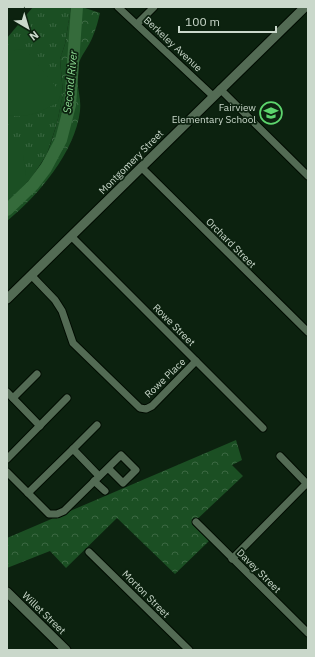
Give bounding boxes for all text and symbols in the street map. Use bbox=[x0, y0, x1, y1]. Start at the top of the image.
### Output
north arrow bbox=[8, 8, 48, 48]
scale bar bbox=[179, 8, 276, 34]
street label: Berkeley Avenue bbox=[141, 14, 205, 75]
text: 100 m bbox=[185, 14, 220, 29]
text: N bbox=[27, 28, 42, 44]
water label: Second River bbox=[60, 49, 80, 114]
school or university icon: Fairview Elementary School bbox=[258, 100, 284, 126]
place label: Fairview Elementary School bbox=[172, 101, 256, 126]
street label: Montgomery Street bbox=[96, 127, 166, 197]
street label: Orchard Street bbox=[203, 215, 259, 271]
street label: Rowe Street bbox=[150, 301, 198, 349]
street label: Rowe Place bbox=[142, 355, 189, 401]
street label: Davey Street bbox=[234, 546, 284, 596]
street label: Morton Street bbox=[119, 567, 173, 621]
street label: Willet Street bbox=[19, 589, 69, 637]

